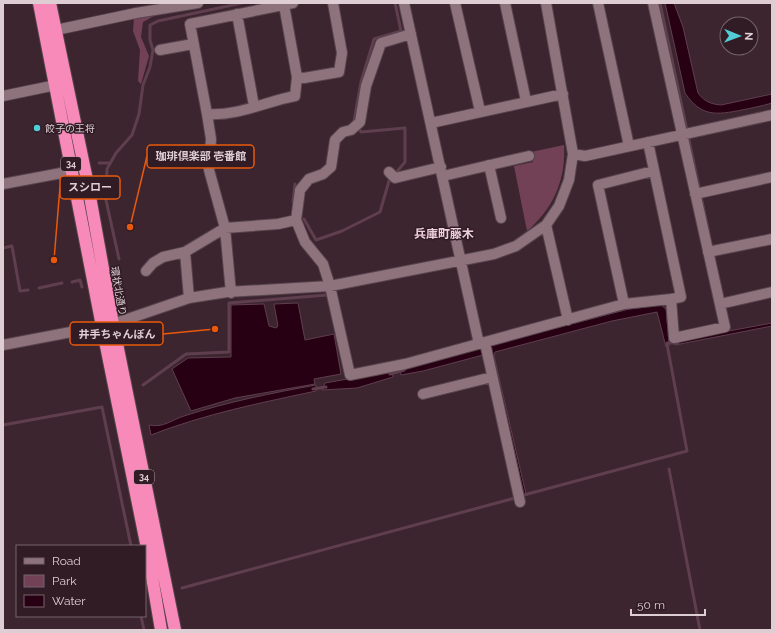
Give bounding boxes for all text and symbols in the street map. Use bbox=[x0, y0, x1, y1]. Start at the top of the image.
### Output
north arrow bbox=[719, 16, 759, 56]
text: N bbox=[742, 32, 755, 40]
marker: 餃子の王将 bbox=[32, 123, 42, 133]
place label: 餃子の王将 bbox=[45, 123, 95, 134]
callout: 珈琲倶楽部 壱番館 bbox=[147, 145, 254, 168]
text: 珈琲倶楽部 壱番館 bbox=[156, 150, 246, 163]
road number: 34 bbox=[61, 157, 81, 171]
callout: スシロー bbox=[60, 176, 120, 199]
text: スシロー bbox=[68, 181, 112, 194]
district label: 兵庫町藤木 bbox=[414, 227, 474, 241]
street label: 環状北通り bbox=[109, 266, 128, 317]
callout: 井手ちゃんぽん bbox=[70, 322, 163, 345]
text: 井手ちゃんぽん bbox=[79, 328, 156, 341]
road number: 34 bbox=[134, 470, 154, 484]
legend bbox=[16, 545, 146, 617]
text: Road bbox=[52, 554, 81, 568]
text: Park bbox=[52, 574, 77, 588]
scale bar bbox=[631, 591, 705, 617]
text: Water bbox=[52, 594, 86, 608]
text: 50 m bbox=[637, 598, 665, 612]

